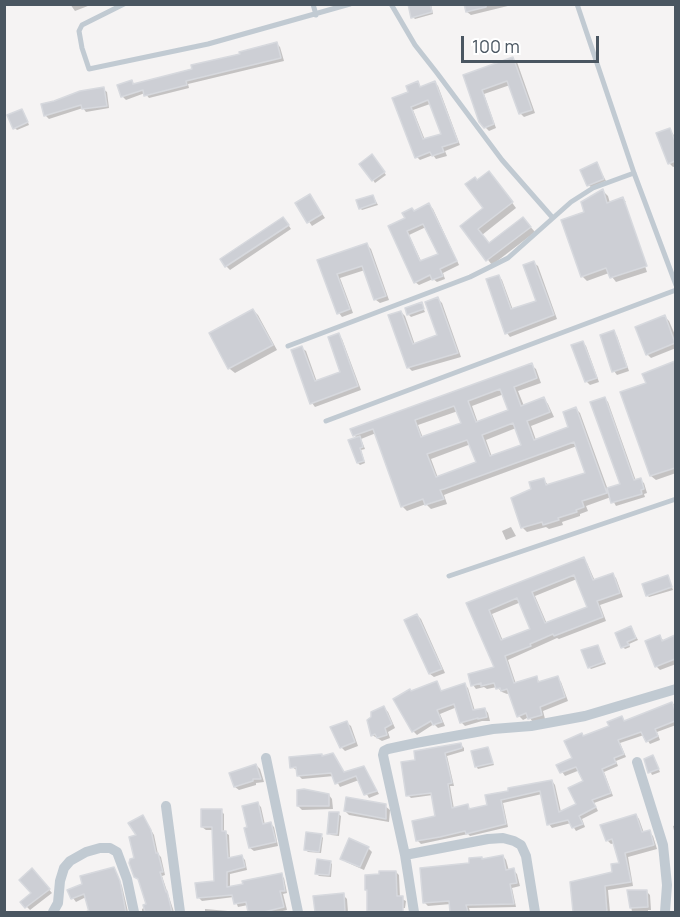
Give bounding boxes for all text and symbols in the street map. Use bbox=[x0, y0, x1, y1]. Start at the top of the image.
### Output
scale bar bbox=[464, 24, 602, 62]
text: 100 m bbox=[472, 34, 520, 58]

